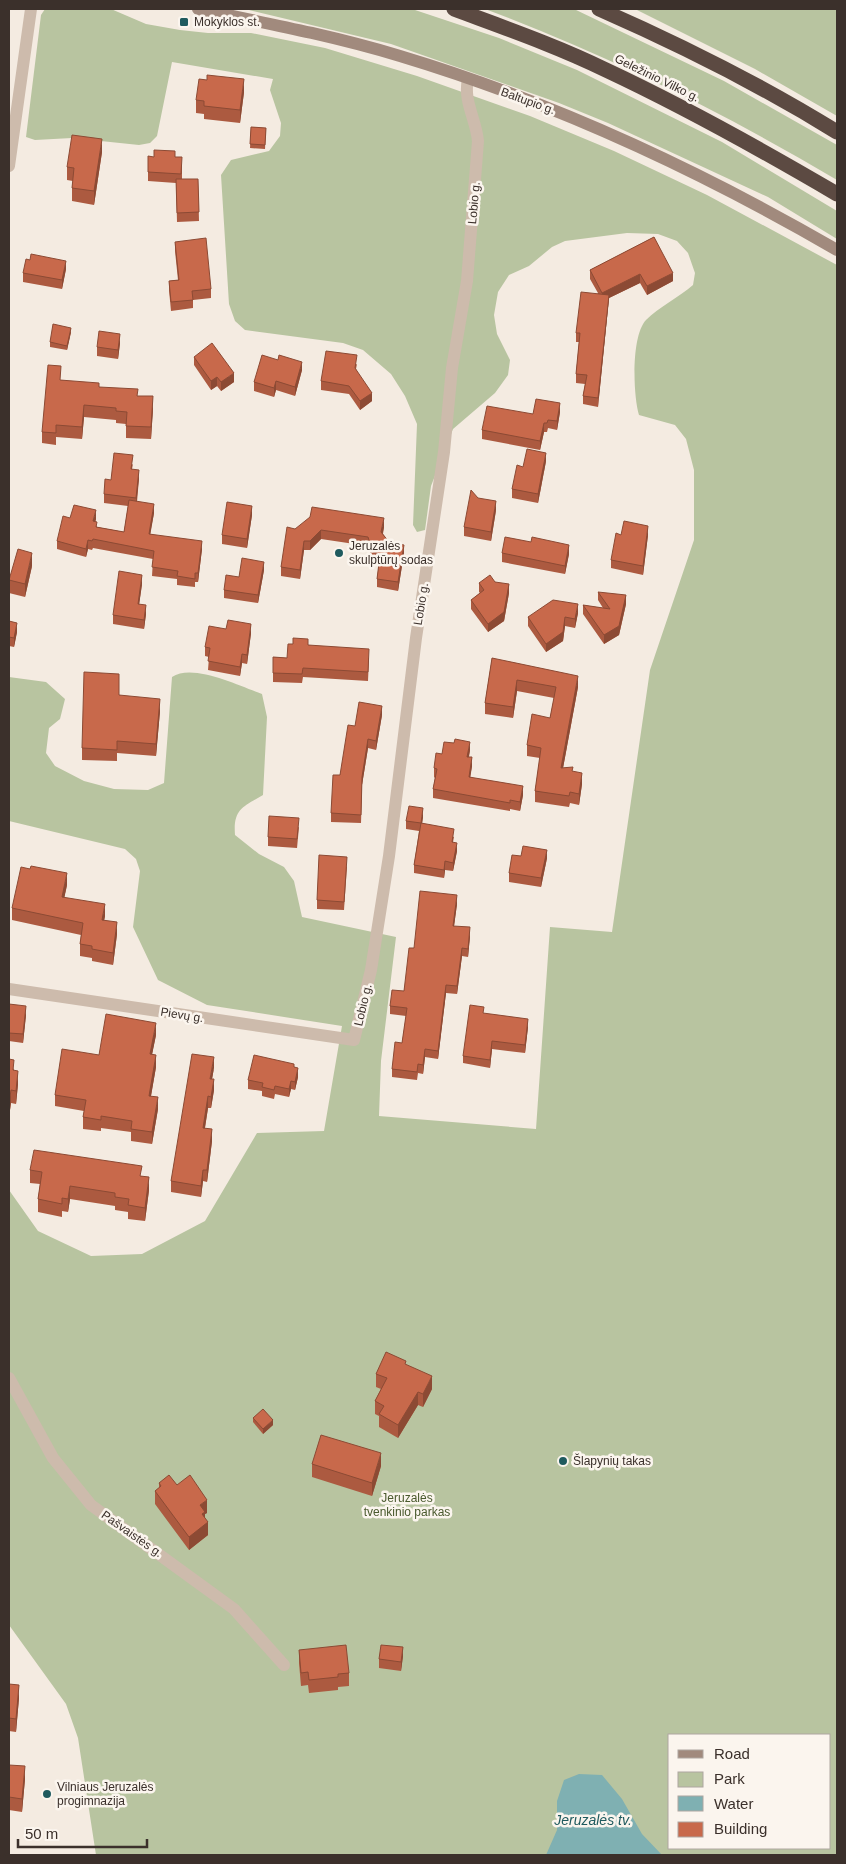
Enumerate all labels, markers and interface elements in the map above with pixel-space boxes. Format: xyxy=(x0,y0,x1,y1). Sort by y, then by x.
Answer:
place label: Mokyklos st. xyxy=(194,15,260,29)
marker: Mokyklos st. xyxy=(178,16,190,28)
street label: Geležinio Vilko g. xyxy=(612,51,702,105)
street label: Baltupio g. xyxy=(499,85,557,117)
street label: Lobio g. xyxy=(465,181,483,225)
place label: Jeruzalės skulptūrų sodas xyxy=(349,539,433,567)
marker: Jeruzalės skulptūrų sodas xyxy=(333,547,345,559)
street label: Lobio g. xyxy=(411,582,431,626)
street label: Lobio g. xyxy=(351,983,375,1027)
street label: Pievų g. xyxy=(159,1005,205,1025)
place label: Šlapynių takas xyxy=(573,1453,651,1468)
marker: Šlapynių takas xyxy=(557,1455,569,1467)
park label: Jeruzalės tvenkinio parkas xyxy=(364,1491,450,1519)
street label: Pašvaistės g. xyxy=(99,1508,165,1560)
legend xyxy=(668,1734,831,1849)
text: Road xyxy=(714,1745,750,1762)
text: Park xyxy=(714,1770,745,1787)
place label: Vilniaus Jeruzalės progimnazija xyxy=(57,1780,154,1808)
marker: Vilniaus Jeruzalės progimnazija xyxy=(41,1788,53,1800)
text: Water xyxy=(714,1795,753,1812)
water label: Jeruzalės tv. xyxy=(553,1812,632,1828)
scale bar xyxy=(18,1816,146,1848)
text: Building xyxy=(714,1820,767,1837)
text: 50 m xyxy=(25,1825,58,1842)

